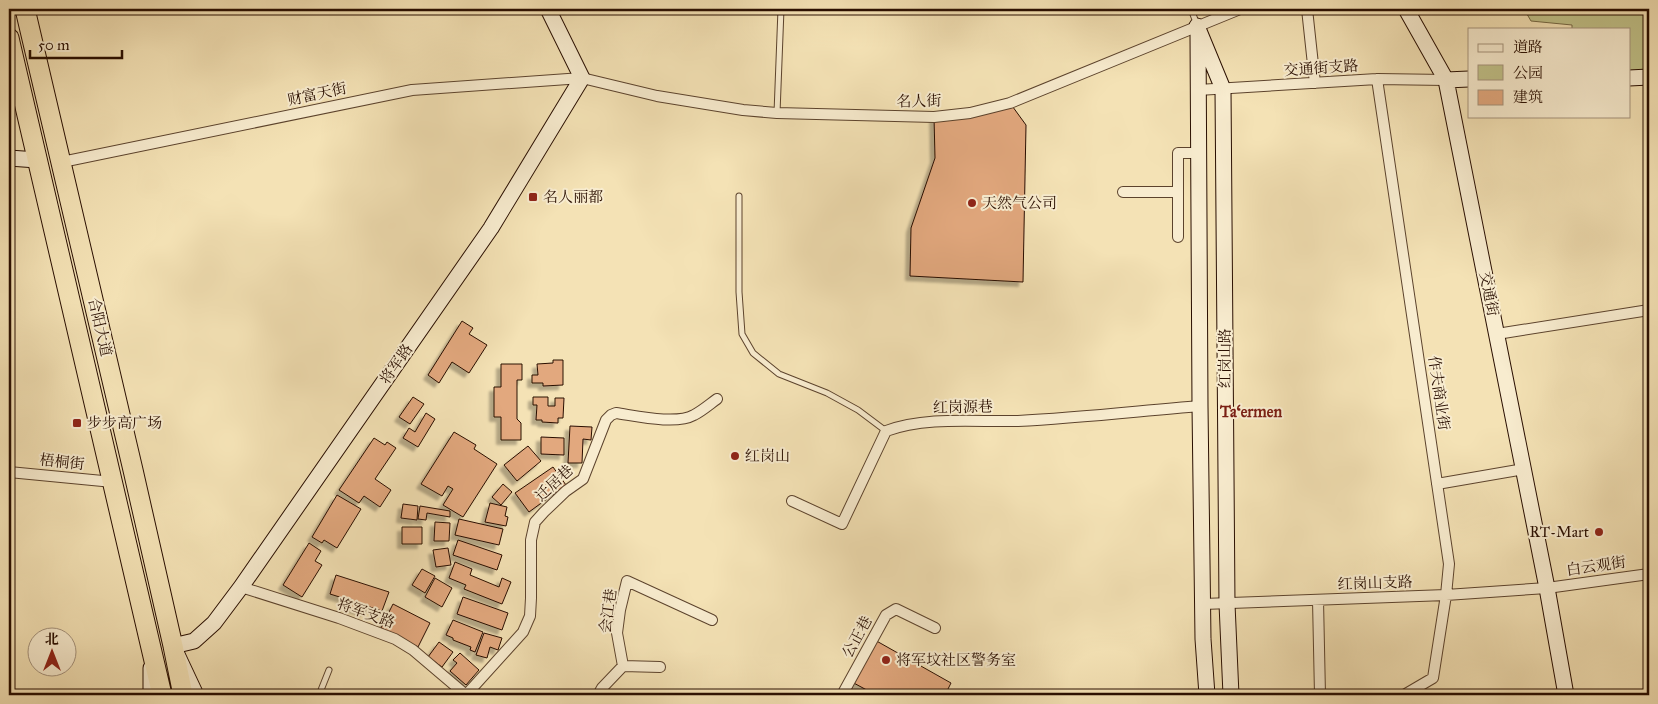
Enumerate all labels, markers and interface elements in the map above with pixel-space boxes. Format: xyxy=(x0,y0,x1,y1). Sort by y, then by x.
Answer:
scale bar xyxy=(30,28,122,60)
legend xyxy=(1468,28,1630,118)
text: 50 m xyxy=(38,36,70,54)
text: 道路 xyxy=(1513,38,1543,56)
street label: 交通街支路 xyxy=(1283,56,1359,80)
text: 公园 xyxy=(1513,64,1543,82)
street label: 财富天街 xyxy=(286,79,348,109)
text: 建筑 xyxy=(1513,88,1543,106)
street label: 名人街 xyxy=(896,92,942,110)
place label: 名人丽都 xyxy=(543,188,603,206)
marker: 名人丽都 xyxy=(527,191,539,203)
place label: 天然气公司 xyxy=(982,194,1057,212)
marker: 天然气公司 xyxy=(966,197,978,209)
street label: 交通街 xyxy=(1476,270,1502,318)
street label: 合阳大道 xyxy=(84,296,116,358)
street label: 红岗山路 xyxy=(1216,328,1234,388)
street label: 将军路 xyxy=(376,340,416,388)
street label: 作夫商业街 xyxy=(1425,355,1453,431)
street label: 红岗源巷 xyxy=(933,397,993,417)
district label: Ta‘ermen xyxy=(1219,402,1282,421)
place label: 步步高广场 xyxy=(87,414,162,432)
marker: 步步高广场 xyxy=(71,417,83,429)
place label: 红岗山 xyxy=(745,447,790,465)
marker: 红岗山 xyxy=(729,450,741,462)
street label: 梧桐街 xyxy=(39,451,85,473)
street label: 迁居巷 xyxy=(531,461,577,505)
place label: RT-Mart xyxy=(1530,523,1590,541)
marker: RT-Mart xyxy=(1593,526,1605,538)
street label: 白云观街 xyxy=(1565,553,1627,579)
street label: 红岗山支路 xyxy=(1337,573,1413,593)
street label: 会江巷 xyxy=(596,587,620,635)
street label: 将军支路 xyxy=(335,594,397,632)
street label: 公正巷 xyxy=(838,613,876,661)
north arrow xyxy=(28,626,78,676)
text: 北 xyxy=(45,631,59,648)
place label: 将军坟社区警务室 xyxy=(896,651,1016,669)
marker: 将军坟社区警务室 xyxy=(880,654,892,666)

